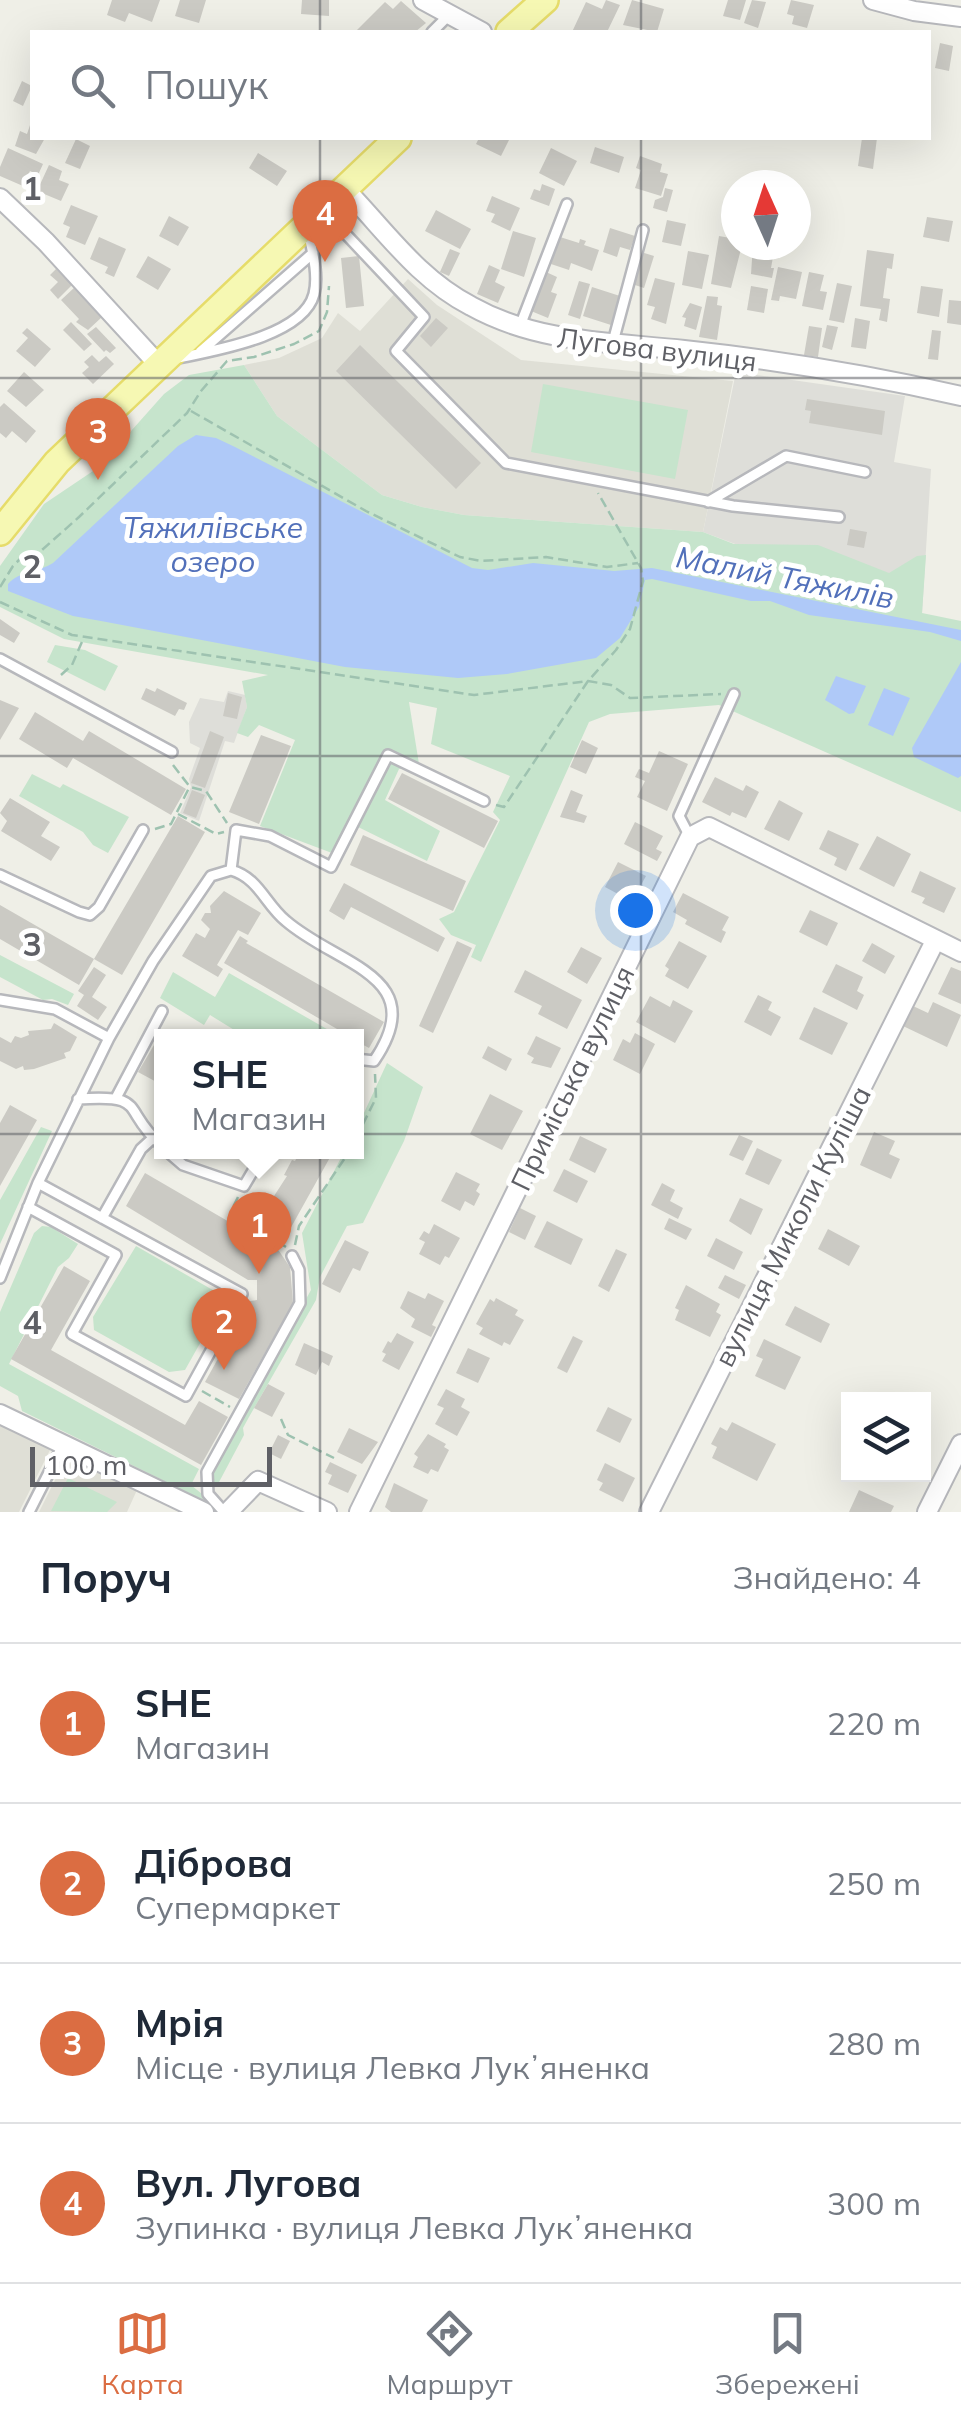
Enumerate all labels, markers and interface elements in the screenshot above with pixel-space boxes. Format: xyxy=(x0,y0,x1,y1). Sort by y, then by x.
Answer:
search box xyxy=(30,30,931,140)
icon: search xyxy=(65,58,120,113)
text: Пошук xyxy=(145,61,268,109)
text: 1 xyxy=(22,168,42,208)
north arrow xyxy=(721,170,811,260)
pin: 4 xyxy=(292,180,358,262)
street label: Лугова вулиця xyxy=(555,319,759,379)
pin: 3 xyxy=(66,398,130,480)
water label: Тяжилівське озеро xyxy=(123,508,303,580)
water label: Малий Тяжилів xyxy=(673,537,897,617)
text: 2 xyxy=(22,546,42,586)
your location xyxy=(610,885,661,936)
text: 3 xyxy=(22,924,42,964)
street label: Приміська вулиця xyxy=(502,960,642,1196)
popup xyxy=(154,1029,364,1159)
text: SHE xyxy=(191,1050,268,1098)
street label: вулиця Миколи Куліша xyxy=(706,1080,878,1372)
text: Магазин xyxy=(191,1098,327,1138)
pin: 1 xyxy=(226,1192,292,1274)
pin: 2 xyxy=(192,1288,256,1370)
text: 4 xyxy=(22,1302,42,1342)
map controls xyxy=(841,1392,931,1482)
button: layers xyxy=(841,1392,931,1482)
scale bar xyxy=(30,1442,272,1486)
text: 100 m xyxy=(45,1447,127,1482)
text: Поруч xyxy=(40,1551,172,1604)
text: Знайдено: 4 xyxy=(733,1557,921,1597)
text: SHE xyxy=(135,1679,212,1727)
text: 1 xyxy=(63,1703,82,1743)
text: 220 m xyxy=(827,1703,921,1743)
text: Магазин xyxy=(135,1727,270,1767)
text: Діброва xyxy=(135,1839,293,1887)
text: 2 xyxy=(63,1863,82,1903)
text: 250 m xyxy=(827,1863,921,1903)
text: Супермаркет xyxy=(135,1887,340,1927)
text: Мрія xyxy=(135,1999,224,2047)
text: 3 xyxy=(63,2023,82,2063)
text: 280 m xyxy=(827,2023,921,2063)
text: Місце · вулиця Левка Лукʼяненка xyxy=(135,2047,650,2087)
text: Вул. Лугова xyxy=(135,2159,362,2207)
text: 4 xyxy=(63,2183,82,2223)
text: 300 m xyxy=(827,2183,921,2223)
text: Зупинка · вулиця Левка Лукʼяненка xyxy=(135,2207,693,2247)
tab: Карта xyxy=(101,2306,184,2401)
tab: Маршрут xyxy=(386,2306,512,2401)
tab: Збережені xyxy=(715,2306,860,2401)

